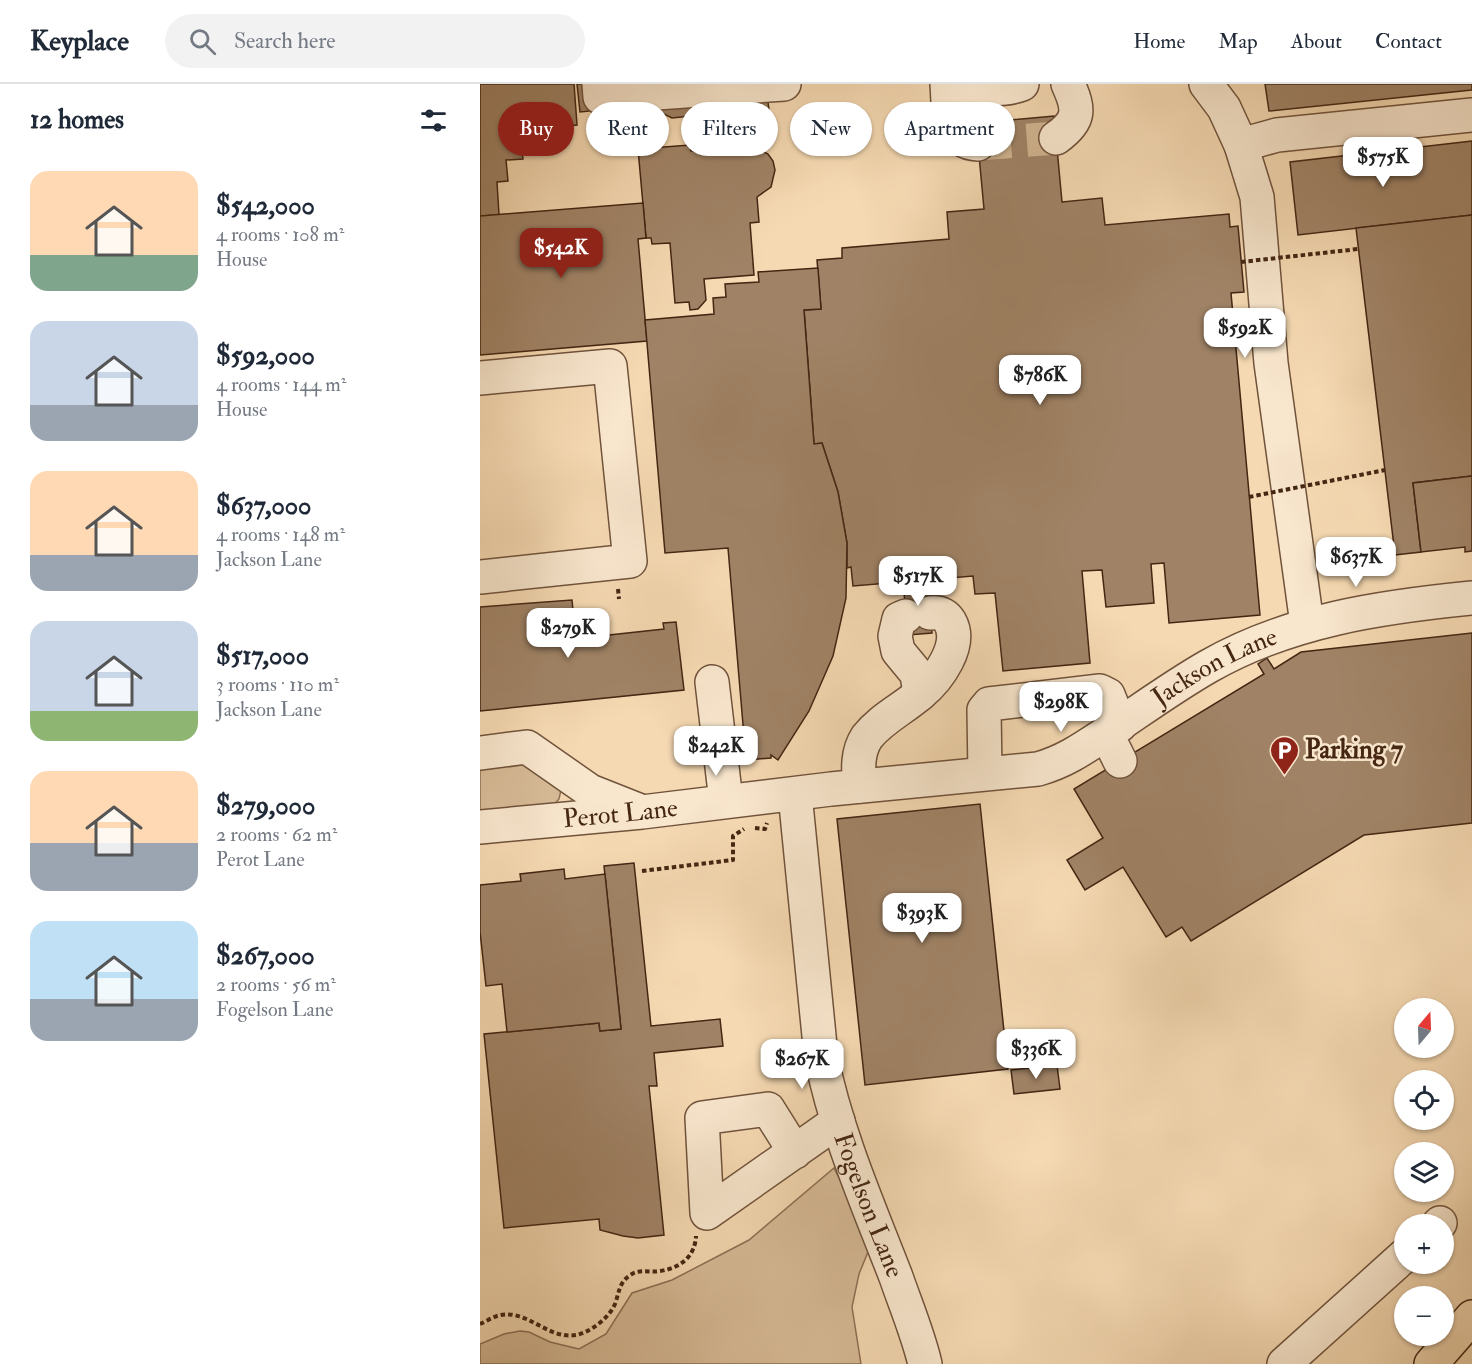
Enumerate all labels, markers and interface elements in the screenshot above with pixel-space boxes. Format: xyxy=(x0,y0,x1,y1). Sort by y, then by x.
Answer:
search box xyxy=(165,14,585,68)
text: Keyplace xyxy=(30,24,129,59)
icon: search xyxy=(186,25,219,58)
text: Search here xyxy=(234,27,336,55)
text: Home xyxy=(1133,28,1185,55)
text: Map xyxy=(1218,28,1258,55)
text: About xyxy=(1291,28,1342,55)
text: Contact xyxy=(1375,28,1442,55)
chip: Buy xyxy=(498,102,574,156)
chip: Rent xyxy=(586,102,669,156)
chip: Filters xyxy=(681,102,778,156)
chip: New xyxy=(790,102,872,156)
chip: Apartment xyxy=(884,102,1015,156)
text: 12 homes xyxy=(30,104,124,136)
icon: filters xyxy=(417,104,450,137)
pin: $575K xyxy=(1341,137,1425,188)
text: $575K xyxy=(1357,144,1409,169)
text: $542,000 xyxy=(216,190,315,222)
icon: home xyxy=(78,195,150,267)
text: 4 rooms · 108 m² xyxy=(216,222,344,247)
pin: $542K xyxy=(519,228,603,279)
text: $542K xyxy=(534,235,588,260)
text: House xyxy=(216,247,267,272)
pin: $592K xyxy=(1203,308,1287,359)
text: $592K xyxy=(1218,315,1272,340)
text: $592,000 xyxy=(216,340,315,372)
icon: home xyxy=(78,345,150,417)
pin: $786K xyxy=(998,355,1082,406)
text: $786K xyxy=(1013,362,1067,387)
text: 4 rooms · 144 m² xyxy=(216,372,346,397)
text: House xyxy=(216,397,267,422)
text: $637,000 xyxy=(216,490,311,522)
icon: home xyxy=(78,495,150,567)
text: 4 rooms · 148 m² xyxy=(216,522,345,547)
pin: $637K xyxy=(1314,537,1398,588)
text: $637K xyxy=(1330,544,1382,569)
text: Jackson Lane xyxy=(216,547,322,572)
pin: $517K xyxy=(876,556,960,607)
text: $517K xyxy=(893,563,943,588)
pin: $279K xyxy=(526,608,610,659)
text: $279K xyxy=(541,615,595,640)
street label: Jackson Lane xyxy=(1145,621,1282,714)
text: $517,000 xyxy=(216,640,309,672)
icon: home xyxy=(78,645,150,717)
text: 3 rooms · 110 m² xyxy=(216,672,339,697)
pin: $298K xyxy=(1019,682,1103,733)
text: $298K xyxy=(1033,689,1089,714)
text: Jackson Lane xyxy=(216,697,322,722)
pin: $242K xyxy=(674,726,758,777)
text: $242K xyxy=(688,733,744,758)
parking icon: Parking 7 xyxy=(1268,734,1300,776)
place label: Parking 7 xyxy=(1305,734,1403,767)
text: $279,000 xyxy=(216,790,315,822)
street label: Perot Lane xyxy=(562,792,680,835)
icon: home xyxy=(78,795,150,867)
text: 2 rooms · 62 m² xyxy=(216,822,337,847)
text: Perot Lane xyxy=(216,847,305,872)
pin: $393K xyxy=(880,893,964,944)
text: $393K xyxy=(897,900,947,925)
text: $267,000 xyxy=(216,940,315,972)
icon: home xyxy=(78,945,150,1017)
text: 2 rooms · 56 m² xyxy=(216,972,336,997)
text: Fogelson Lane xyxy=(216,997,333,1022)
north arrow xyxy=(1394,998,1454,1058)
map controls xyxy=(1394,998,1454,1346)
pin: $336K xyxy=(994,1029,1078,1080)
text: $336K xyxy=(1011,1036,1061,1061)
pin: $267K xyxy=(760,1039,844,1090)
text: $267K xyxy=(775,1046,829,1071)
button: locate xyxy=(1394,1070,1454,1130)
street label: Fogelson Lane xyxy=(827,1129,911,1282)
button: layers xyxy=(1394,1142,1454,1202)
button: + xyxy=(1394,1214,1454,1274)
button: − xyxy=(1394,1286,1454,1346)

